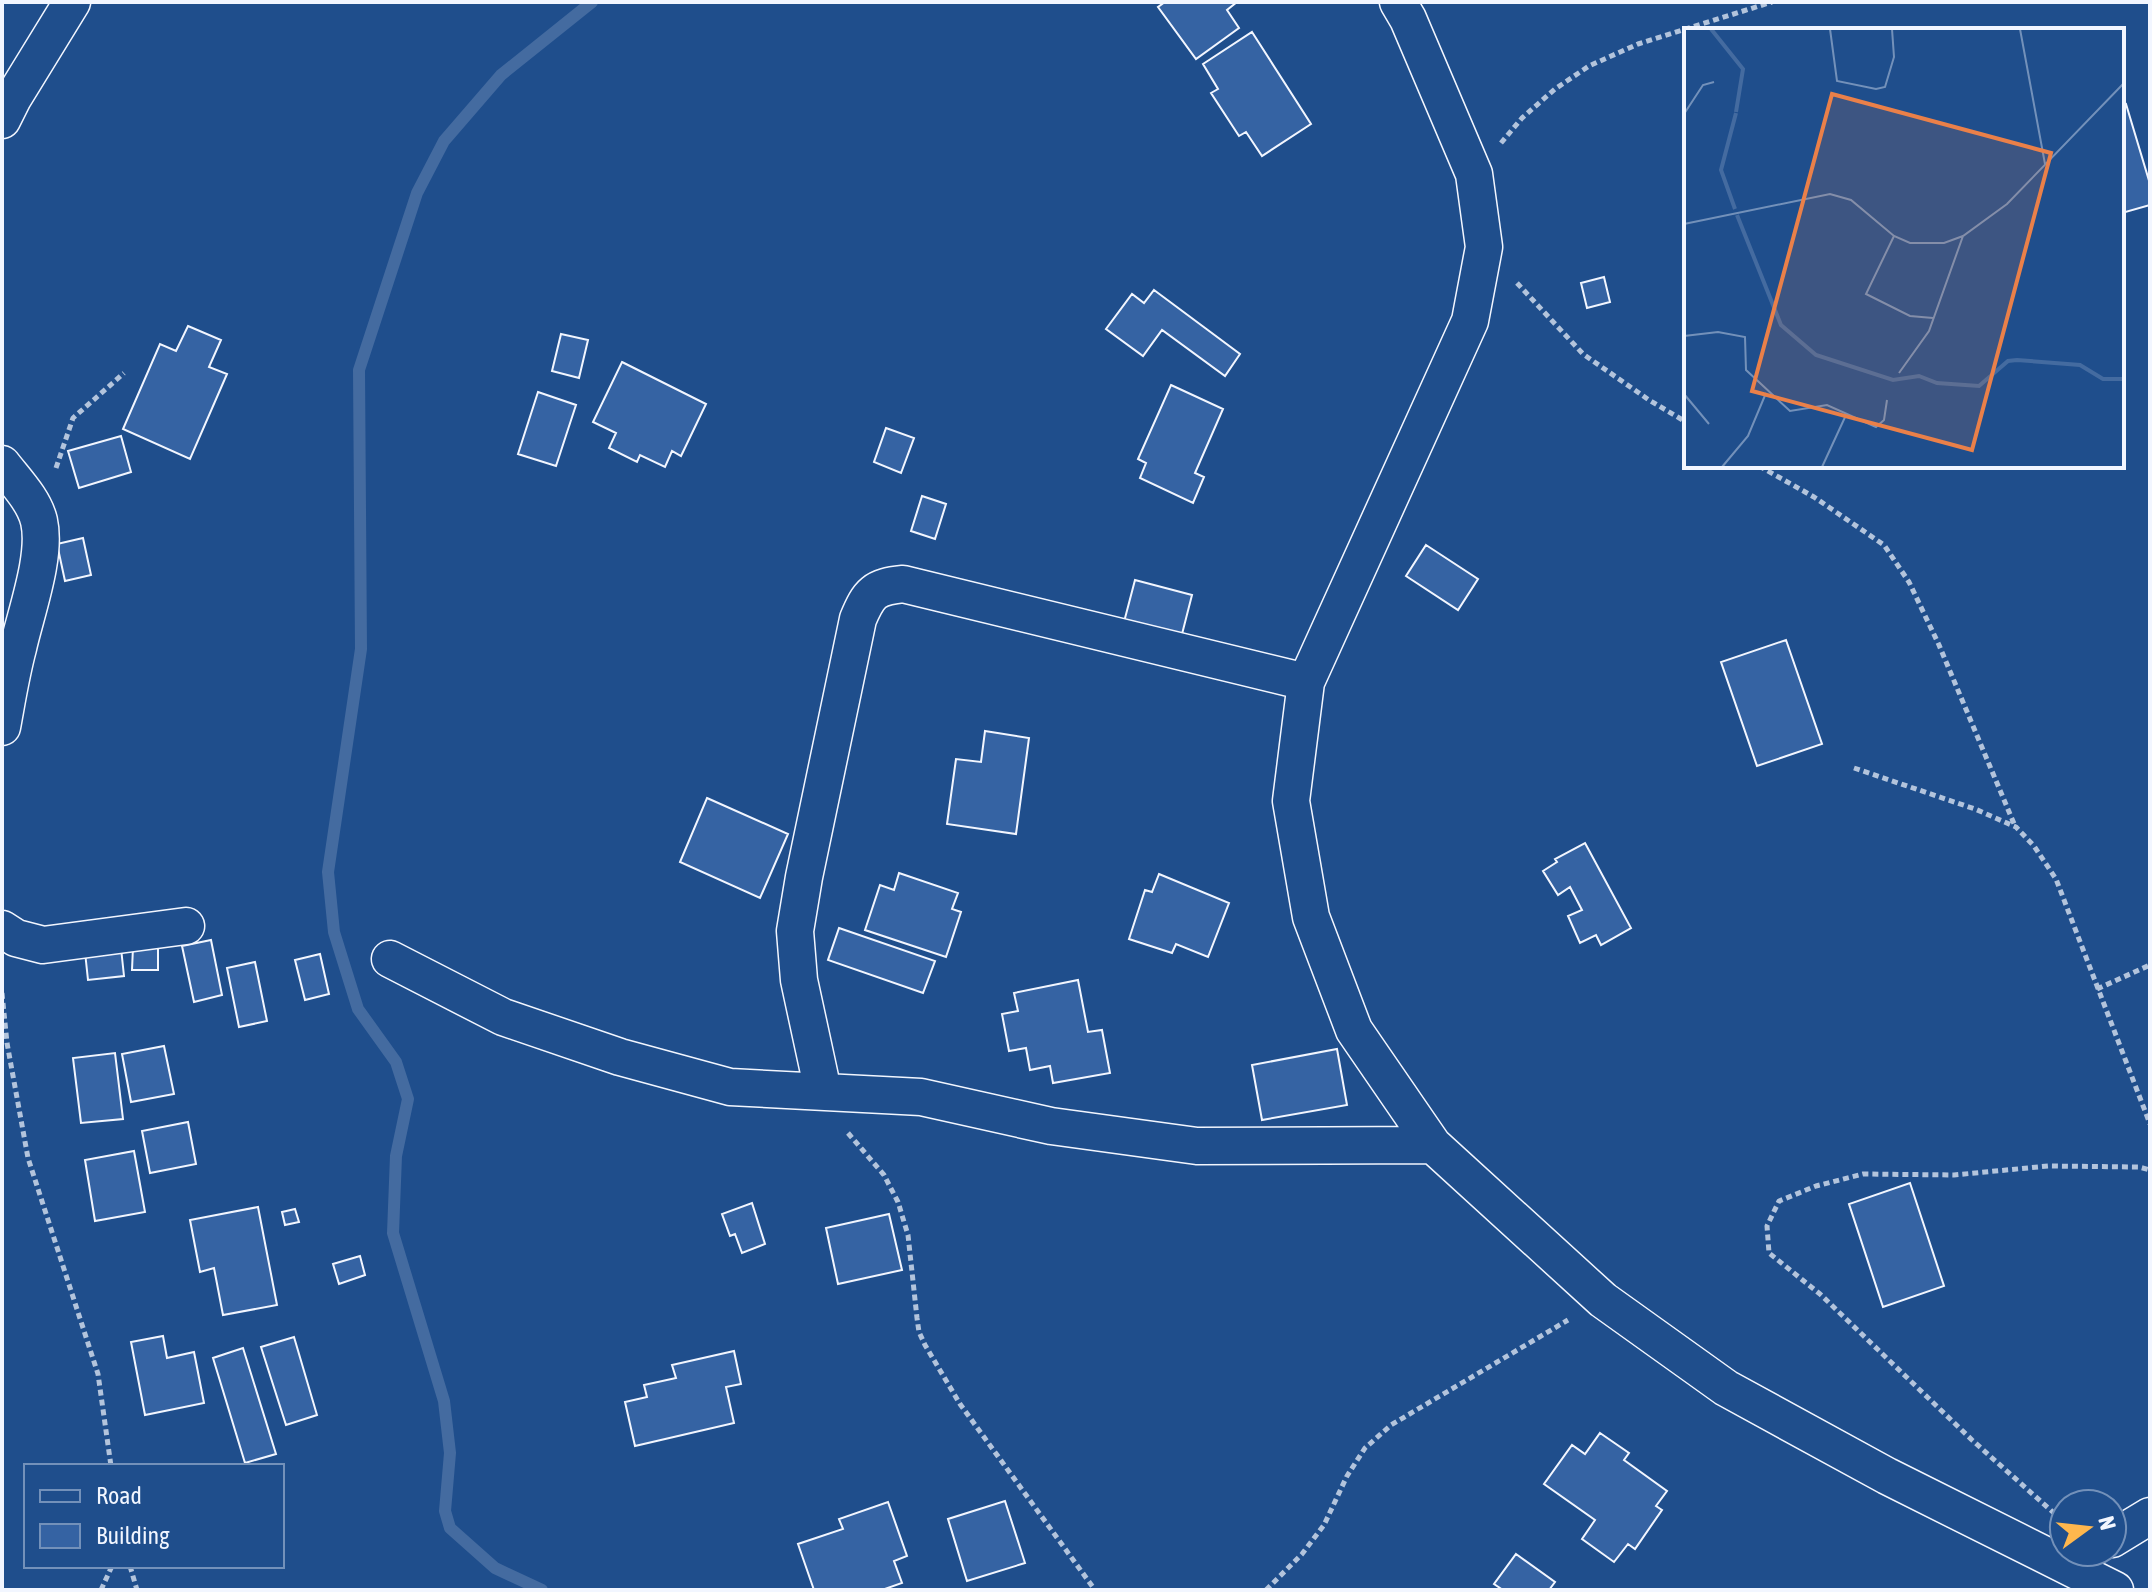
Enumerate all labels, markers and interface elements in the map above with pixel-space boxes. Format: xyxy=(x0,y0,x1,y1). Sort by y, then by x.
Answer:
inset map xyxy=(1684,28,2124,468)
legend xyxy=(24,1464,284,1568)
text: Road xyxy=(96,1482,142,1509)
north arrow xyxy=(2048,1488,2128,1568)
text: N xyxy=(2093,1513,2122,1532)
text: Building xyxy=(96,1522,170,1549)

